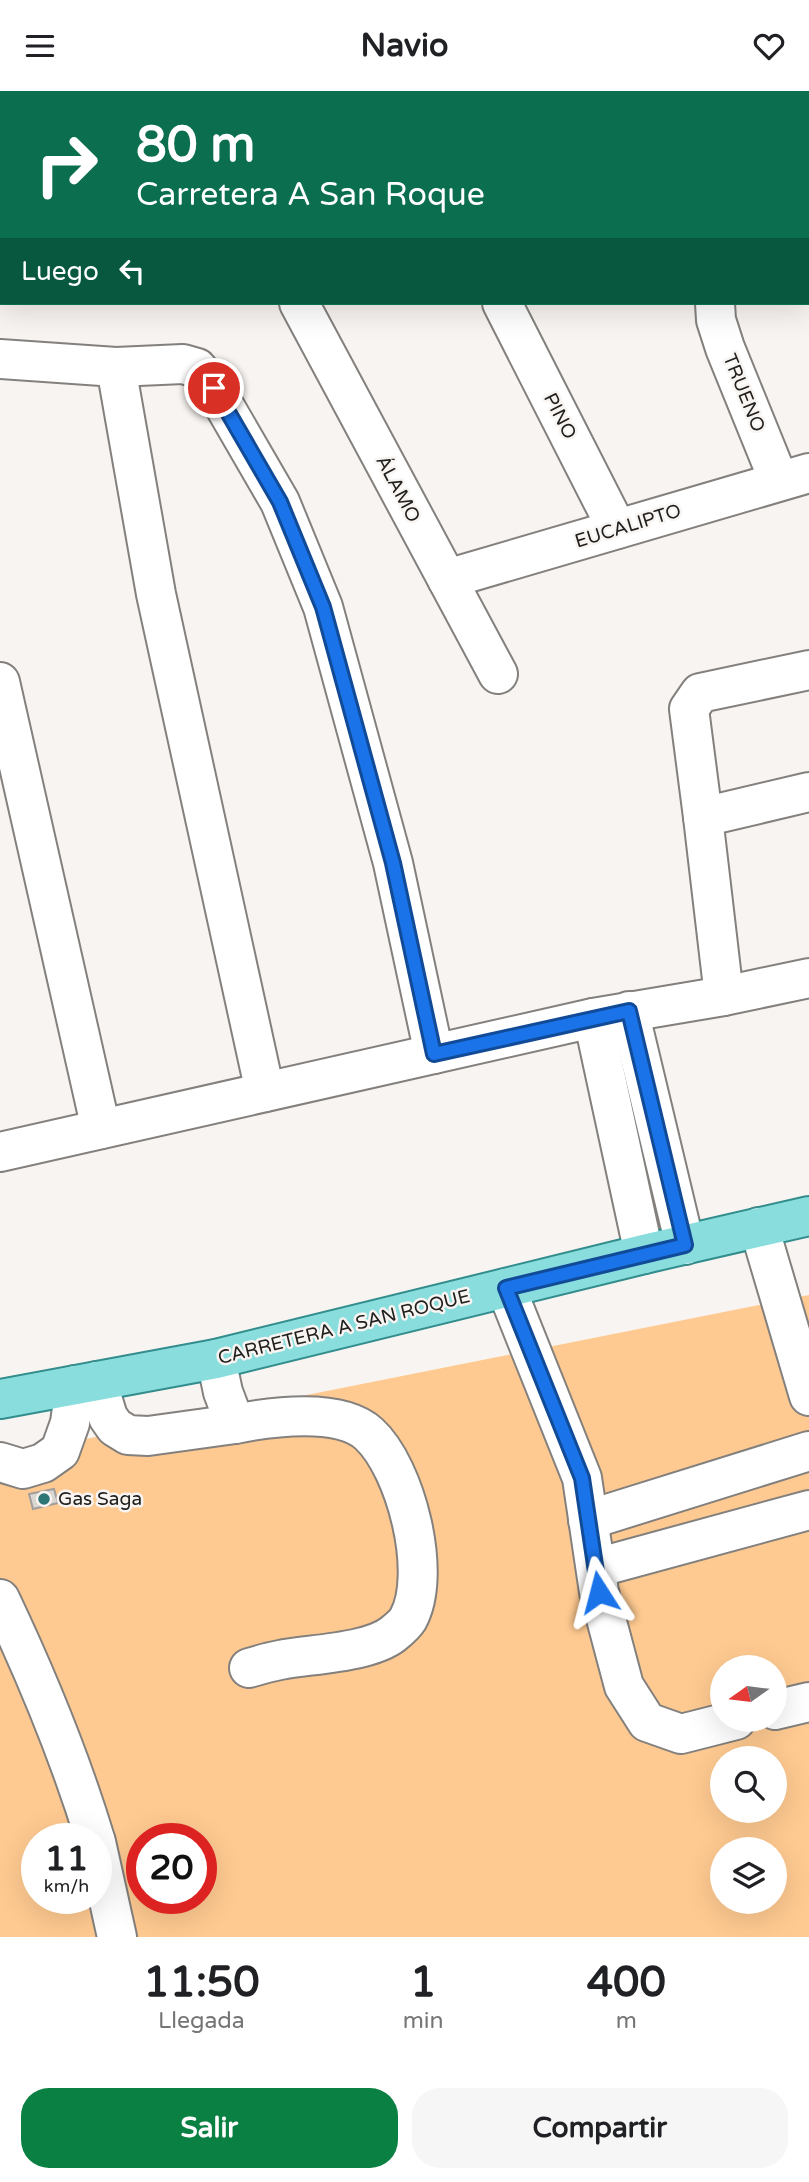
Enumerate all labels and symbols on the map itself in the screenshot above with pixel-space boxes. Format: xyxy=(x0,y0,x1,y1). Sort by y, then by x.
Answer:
street label: TRUENO xyxy=(718,351,770,435)
pin xyxy=(184,358,244,418)
street label: PINO xyxy=(539,389,581,443)
street label: ÁLAMO xyxy=(371,451,426,526)
street label: EUCALIPTO xyxy=(572,499,684,553)
street label: CARRETERA A SAN ROQUE xyxy=(216,1285,472,1369)
place label: Gas Saga xyxy=(58,1488,142,1510)
marker: Gas Saga xyxy=(36,1491,52,1507)
position arrow xyxy=(562,1555,636,1629)
north arrow xyxy=(710,1655,788,1733)
speed limit sign: 20 xyxy=(126,1823,217,1914)

